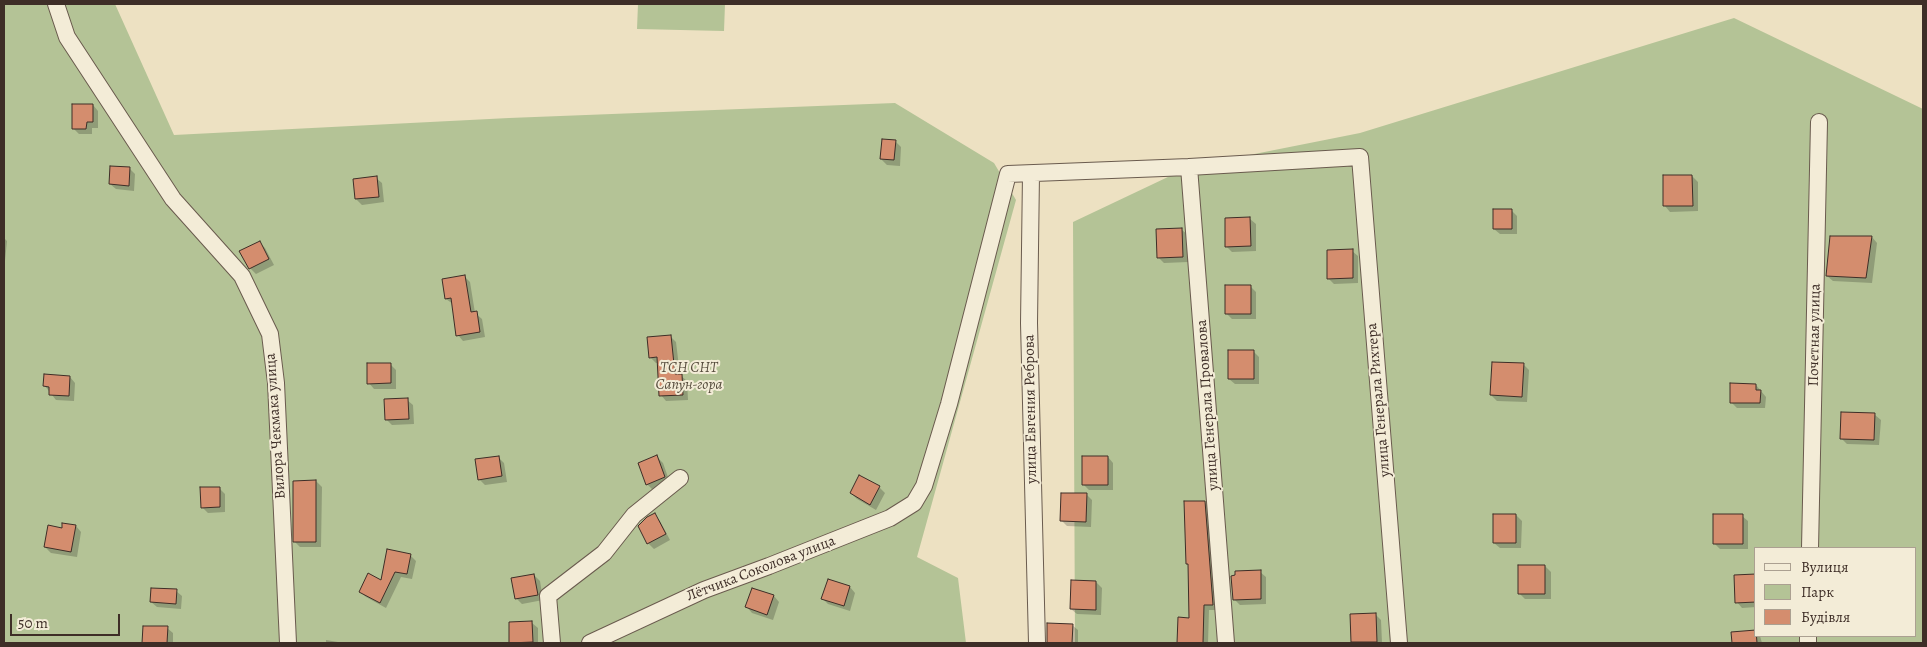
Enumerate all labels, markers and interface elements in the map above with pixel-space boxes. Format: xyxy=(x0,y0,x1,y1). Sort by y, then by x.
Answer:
street label: Почетная улица xyxy=(1805,283,1825,387)
street label: улица Генерала Провалова xyxy=(1193,319,1223,491)
street label: улица Генерала Рихтера xyxy=(1363,322,1395,478)
street label: улица Евгения Реброва xyxy=(1021,334,1041,484)
street label: Вилора Чекмака улица xyxy=(262,352,290,500)
park label: ТСН СНТ Сапун-гора xyxy=(656,359,722,394)
street label: Лётчика Соколова улица xyxy=(684,532,838,606)
legend xyxy=(1754,547,1917,637)
text: Вулиця xyxy=(1801,557,1848,577)
text: Парк xyxy=(1801,582,1834,602)
scale bar xyxy=(12,604,122,636)
text: Будівля xyxy=(1801,607,1850,627)
text: 50 m xyxy=(18,613,48,633)

